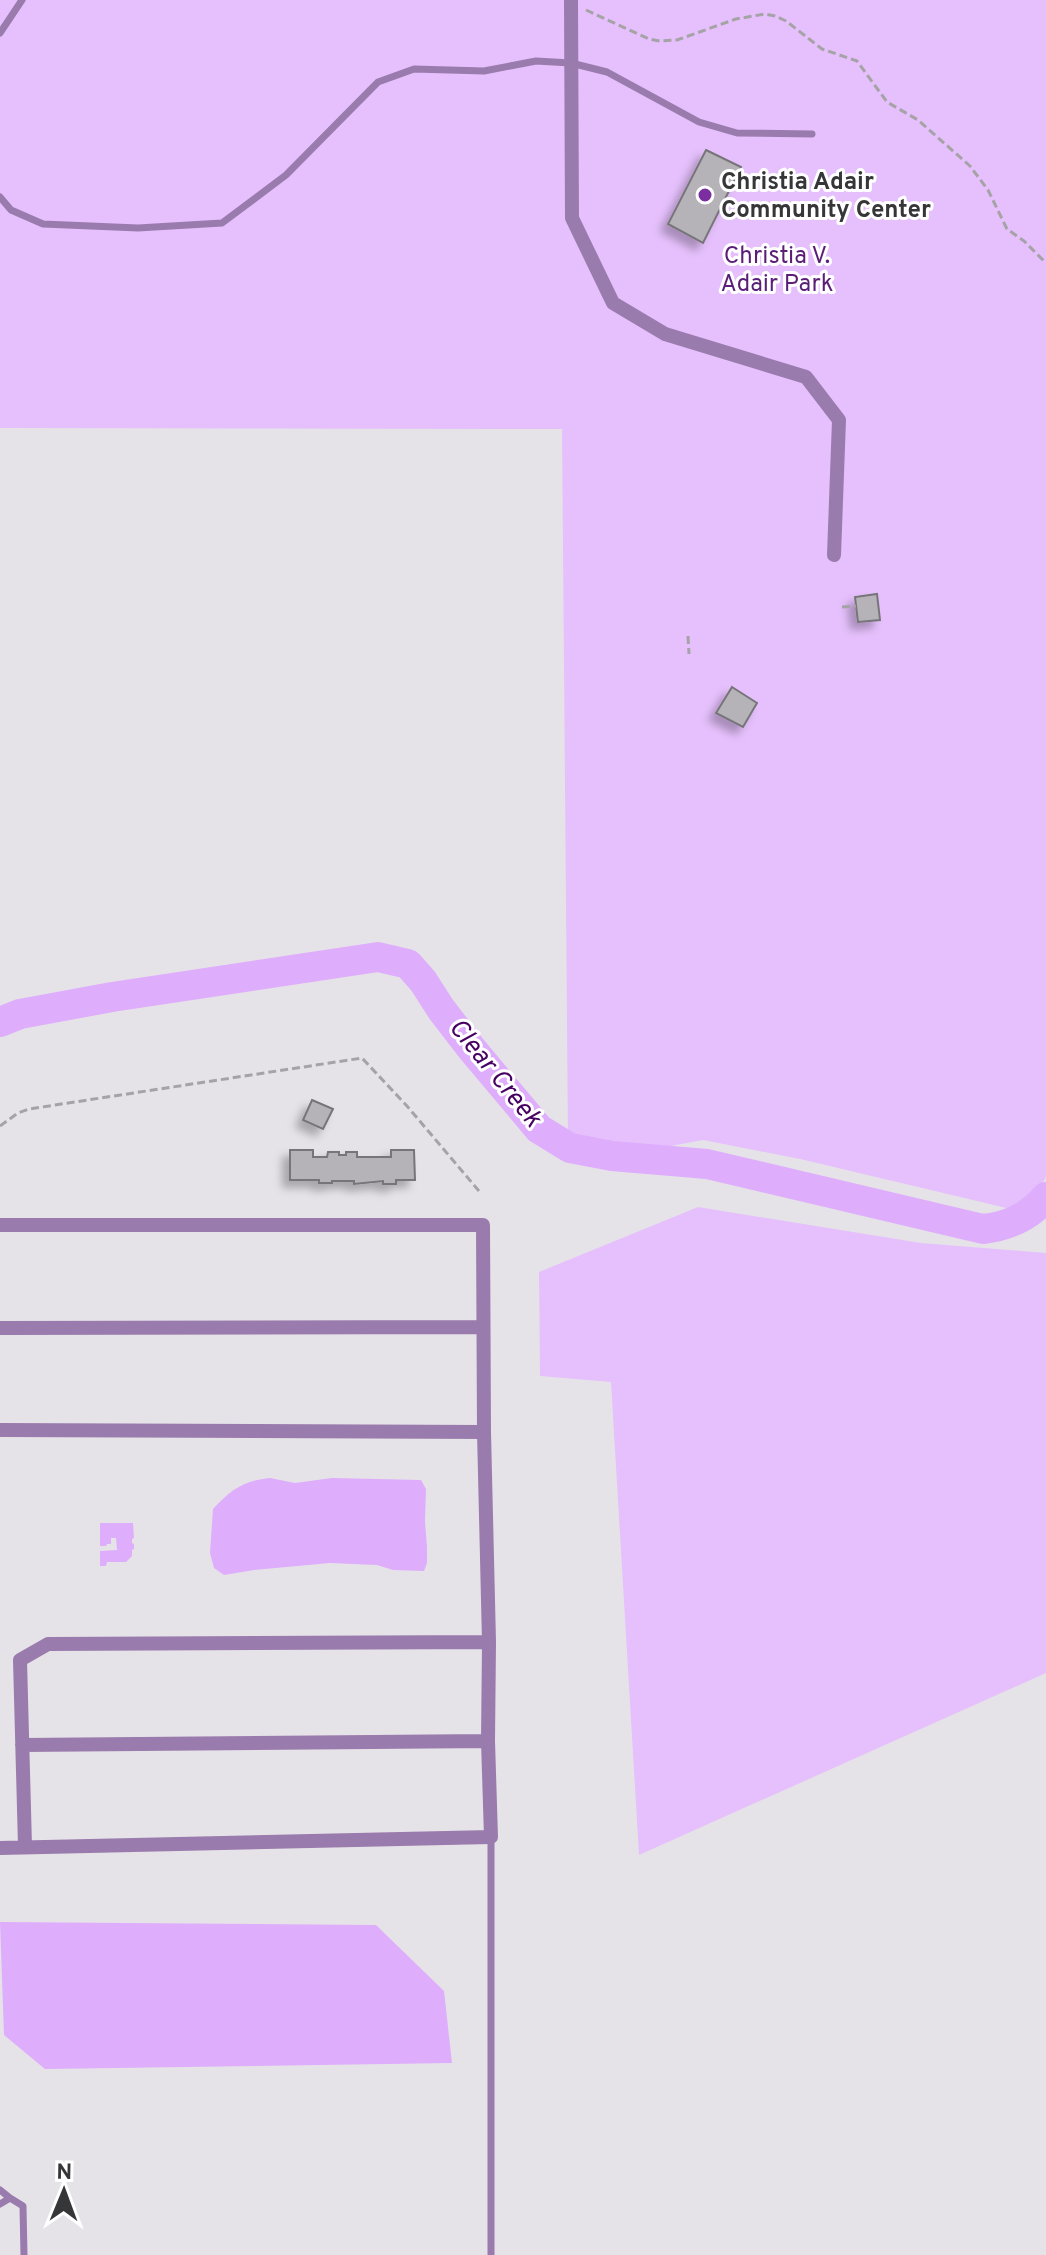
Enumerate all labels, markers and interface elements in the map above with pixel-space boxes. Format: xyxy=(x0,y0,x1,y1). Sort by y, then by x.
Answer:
place label: Christia Adair Community Center xyxy=(721,168,931,226)
marker: Christia Adair Community Center xyxy=(696,186,714,204)
park label: Christia V. Adair Park xyxy=(721,242,833,300)
water label: Clear Creek xyxy=(440,1012,549,1135)
north arrow xyxy=(24,2151,104,2231)
text: N xyxy=(56,2160,72,2187)

